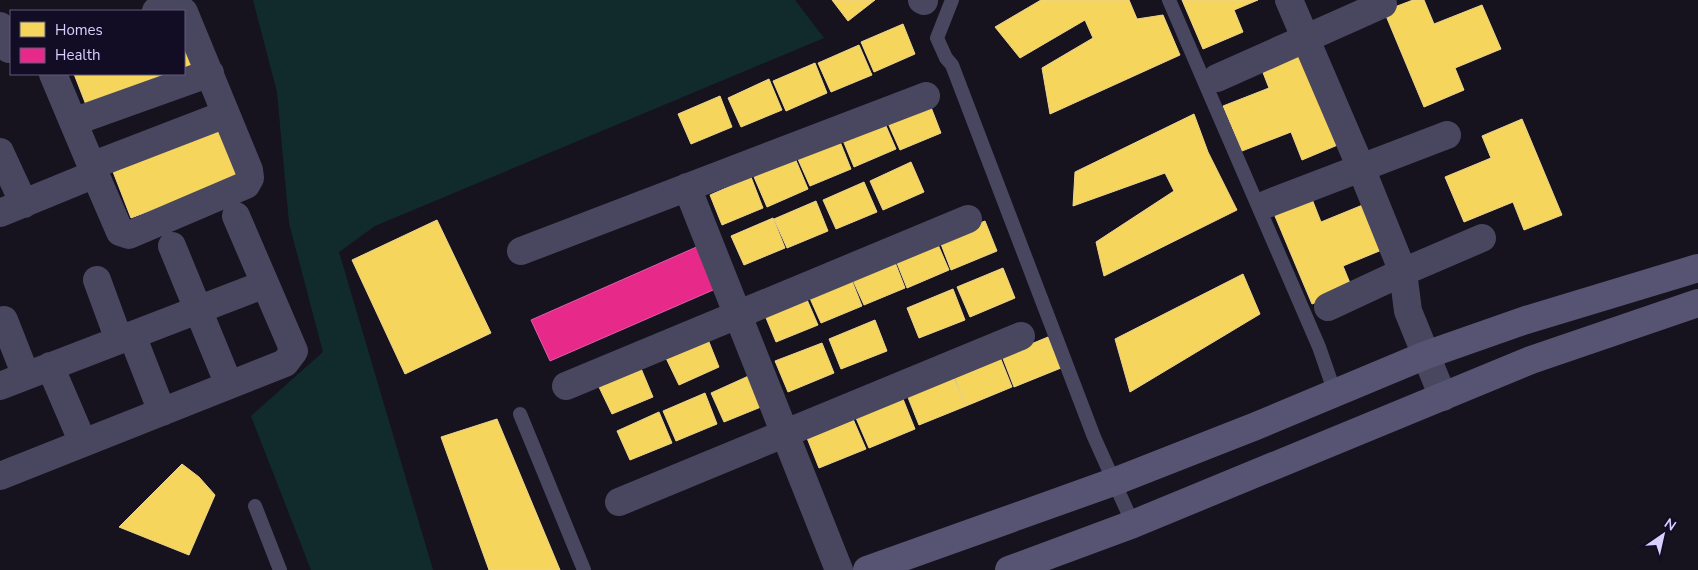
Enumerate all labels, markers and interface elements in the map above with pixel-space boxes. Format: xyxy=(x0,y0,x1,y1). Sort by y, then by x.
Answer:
legend xyxy=(10,10,185,75)
text: Homes xyxy=(55,20,103,40)
text: Health xyxy=(55,45,100,65)
north arrow xyxy=(1638,510,1688,560)
text: N xyxy=(1660,514,1680,535)

